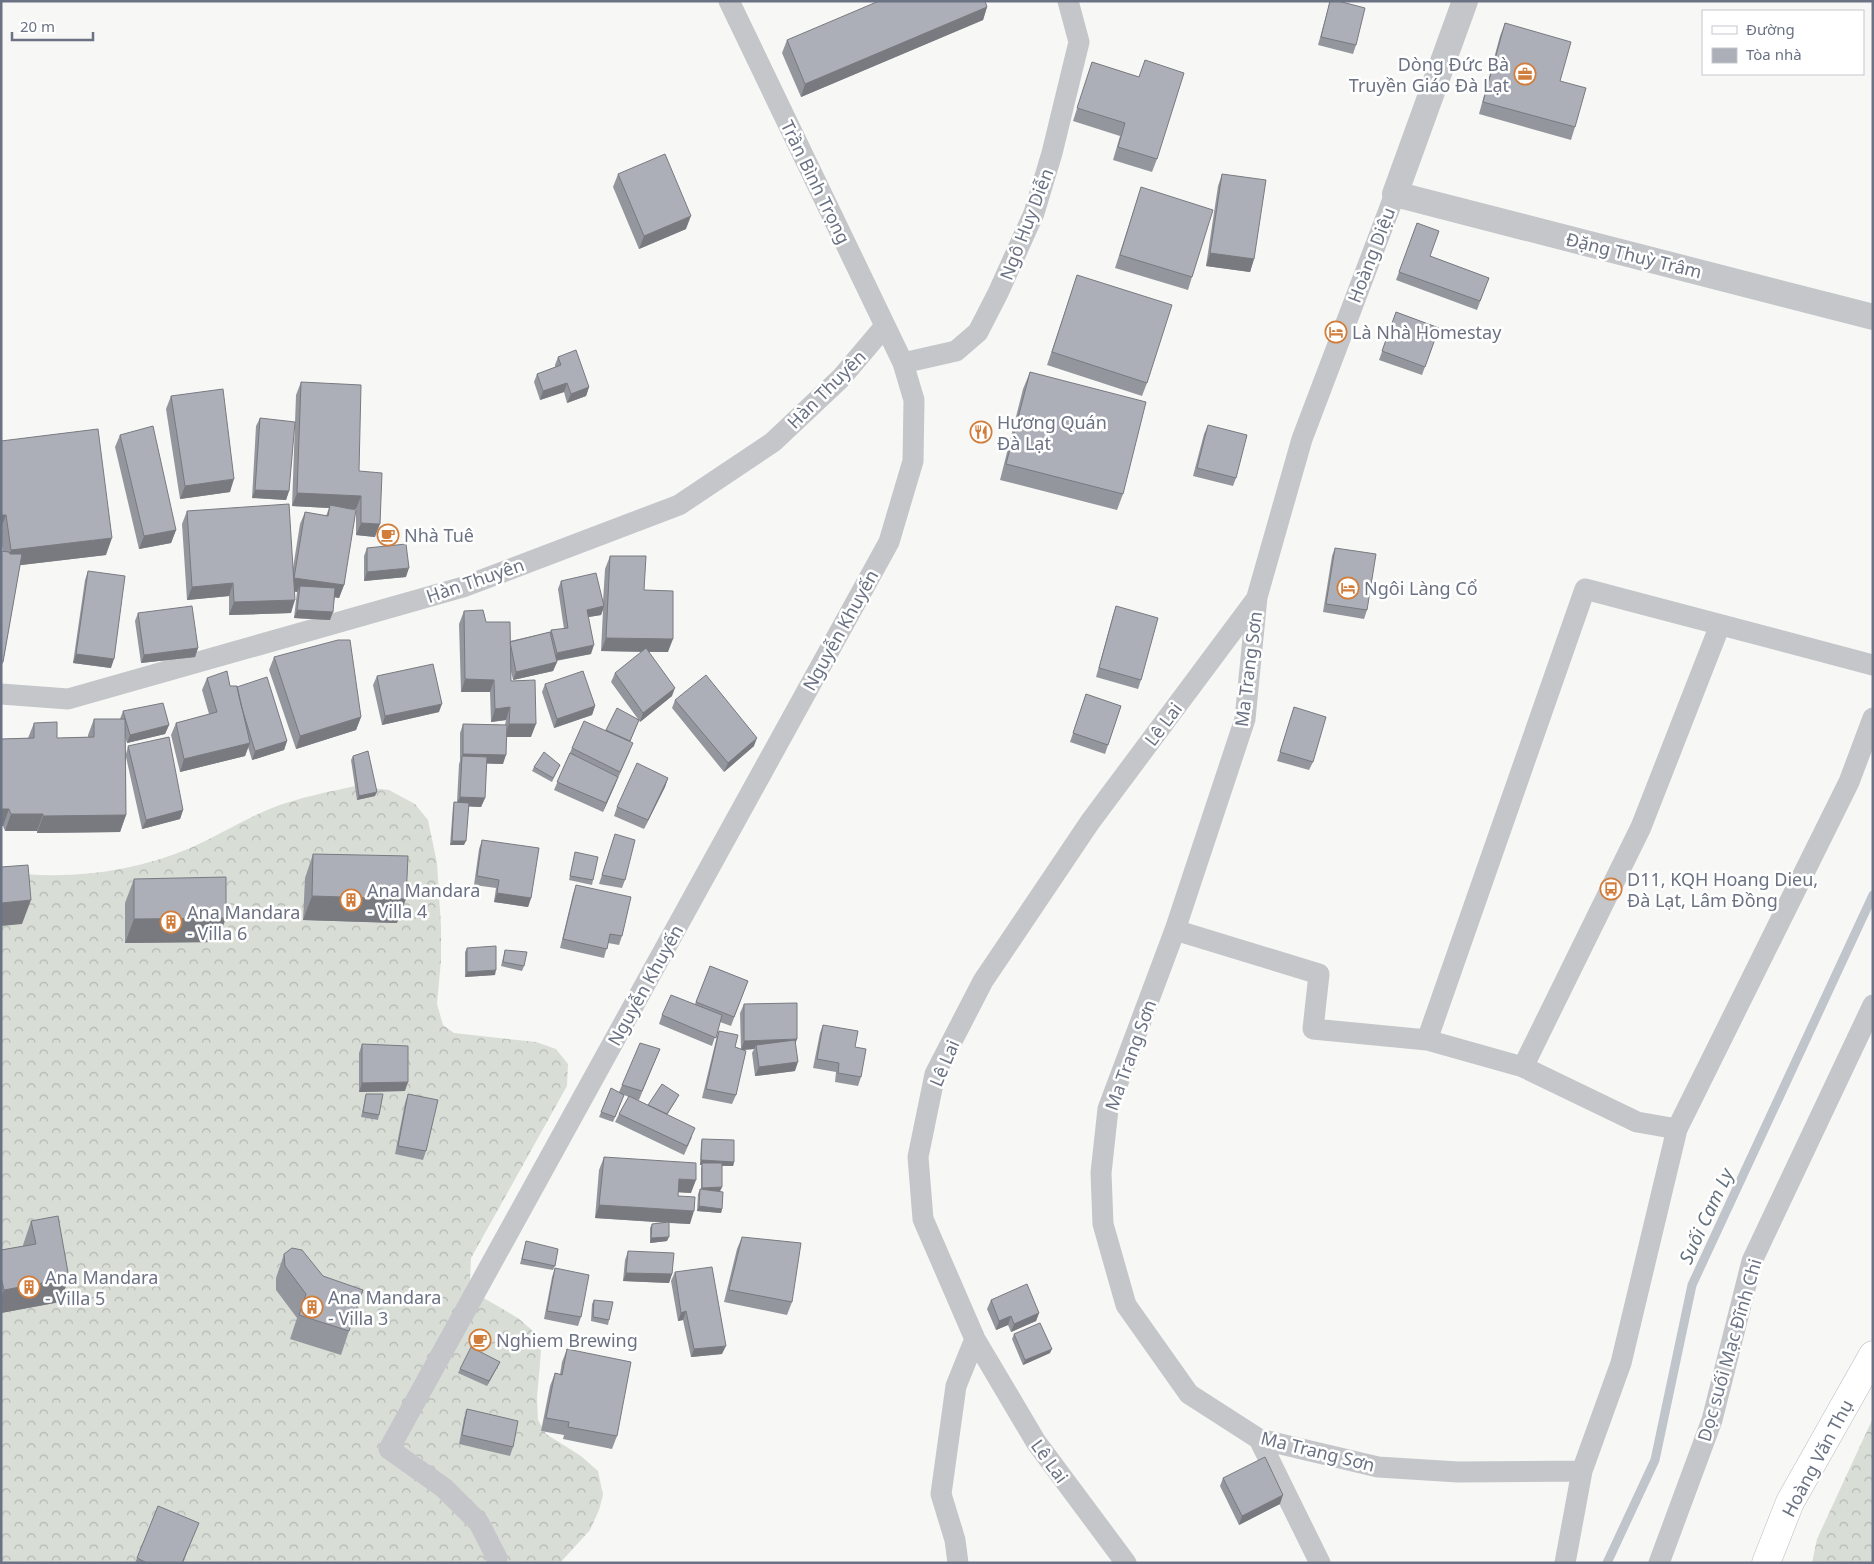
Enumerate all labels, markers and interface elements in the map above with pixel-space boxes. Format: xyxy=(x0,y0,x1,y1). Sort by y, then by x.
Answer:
scale bar xyxy=(12,10,94,42)
legend xyxy=(1702,10,1864,75)
text: 20 m xyxy=(20,16,55,36)
text: Đường xyxy=(1746,19,1795,39)
text: Tòa nhà xyxy=(1746,44,1802,64)
place label: Dòng Đức Bà Truyền Giáo Đà Lạt xyxy=(1349,52,1509,97)
office icon: Dòng Đức Bà Truyền Giáo Đà Lạt xyxy=(1513,62,1537,86)
street label: Trần Bình Trọng xyxy=(776,116,856,248)
street label: Ngô Huy Diễn xyxy=(994,165,1058,283)
street label: Hoàng Diệu xyxy=(1342,204,1400,306)
street label: Đặng Thuỳ Trâm xyxy=(1563,227,1705,283)
hotel icon: Là Nhà Homestay xyxy=(1324,320,1348,344)
place label: Là Nhà Homestay xyxy=(1352,320,1502,344)
street label: Hàn Thuyên xyxy=(781,344,871,434)
place label: Hương Quán Đà Lạt xyxy=(997,410,1107,455)
restaurant icon: Hương Quán Đà Lạt xyxy=(969,420,993,444)
cafe icon: Nhà Tuê xyxy=(376,523,400,547)
place label: Nhà Tuê xyxy=(404,523,474,547)
street label: Hàn Thuyên xyxy=(423,552,527,608)
street label: Nguyễn Khuyến xyxy=(797,565,883,695)
hotel icon: Ngôi Làng Cổ xyxy=(1336,576,1360,600)
place label: Ngôi Làng Cổ xyxy=(1364,576,1478,600)
street label: Ma Trang Sơn xyxy=(1229,610,1267,728)
street label: Lê Lai xyxy=(1139,697,1187,751)
place label: D11, KQH Hoang Dieu, Đà Lạt, Lâm Đồng xyxy=(1627,867,1818,912)
bus stop icon: D11, KQH Hoang Dieu, Đà Lạt, Lâm Đồng xyxy=(1599,877,1623,901)
place label: Ana Mandara - Villa 4 xyxy=(367,878,480,923)
building icon: Ana Mandara - Villa 4 xyxy=(339,888,363,912)
place label: Ana Mandara - Villa 6 xyxy=(187,900,300,945)
building icon: Ana Mandara - Villa 6 xyxy=(159,910,183,934)
street label: Nguyễn Khuyến xyxy=(602,920,688,1050)
street label: Ma Trang Sơn xyxy=(1099,996,1161,1114)
street label: Lê Lai xyxy=(923,1036,965,1090)
water label: Suối Cam Ly xyxy=(1673,1163,1740,1268)
street label: Dọc suối Mạc Đĩnh Chi xyxy=(1691,1256,1767,1444)
place label: Ana Mandara - Villa 5 xyxy=(45,1265,158,1310)
building icon: Ana Mandara - Villa 5 xyxy=(17,1275,41,1299)
place label: Ana Mandara - Villa 3 xyxy=(328,1285,441,1330)
building icon: Ana Mandara - Villa 3 xyxy=(300,1295,324,1319)
cafe icon: Nghiem Brewing xyxy=(468,1328,492,1352)
place label: Nghiem Brewing xyxy=(496,1328,638,1352)
street label: Hoàng Văn Thụ xyxy=(1776,1395,1858,1521)
street label: Ma Trang Sơn xyxy=(1259,1425,1377,1477)
street label: Lê Lai xyxy=(1026,1434,1074,1488)

